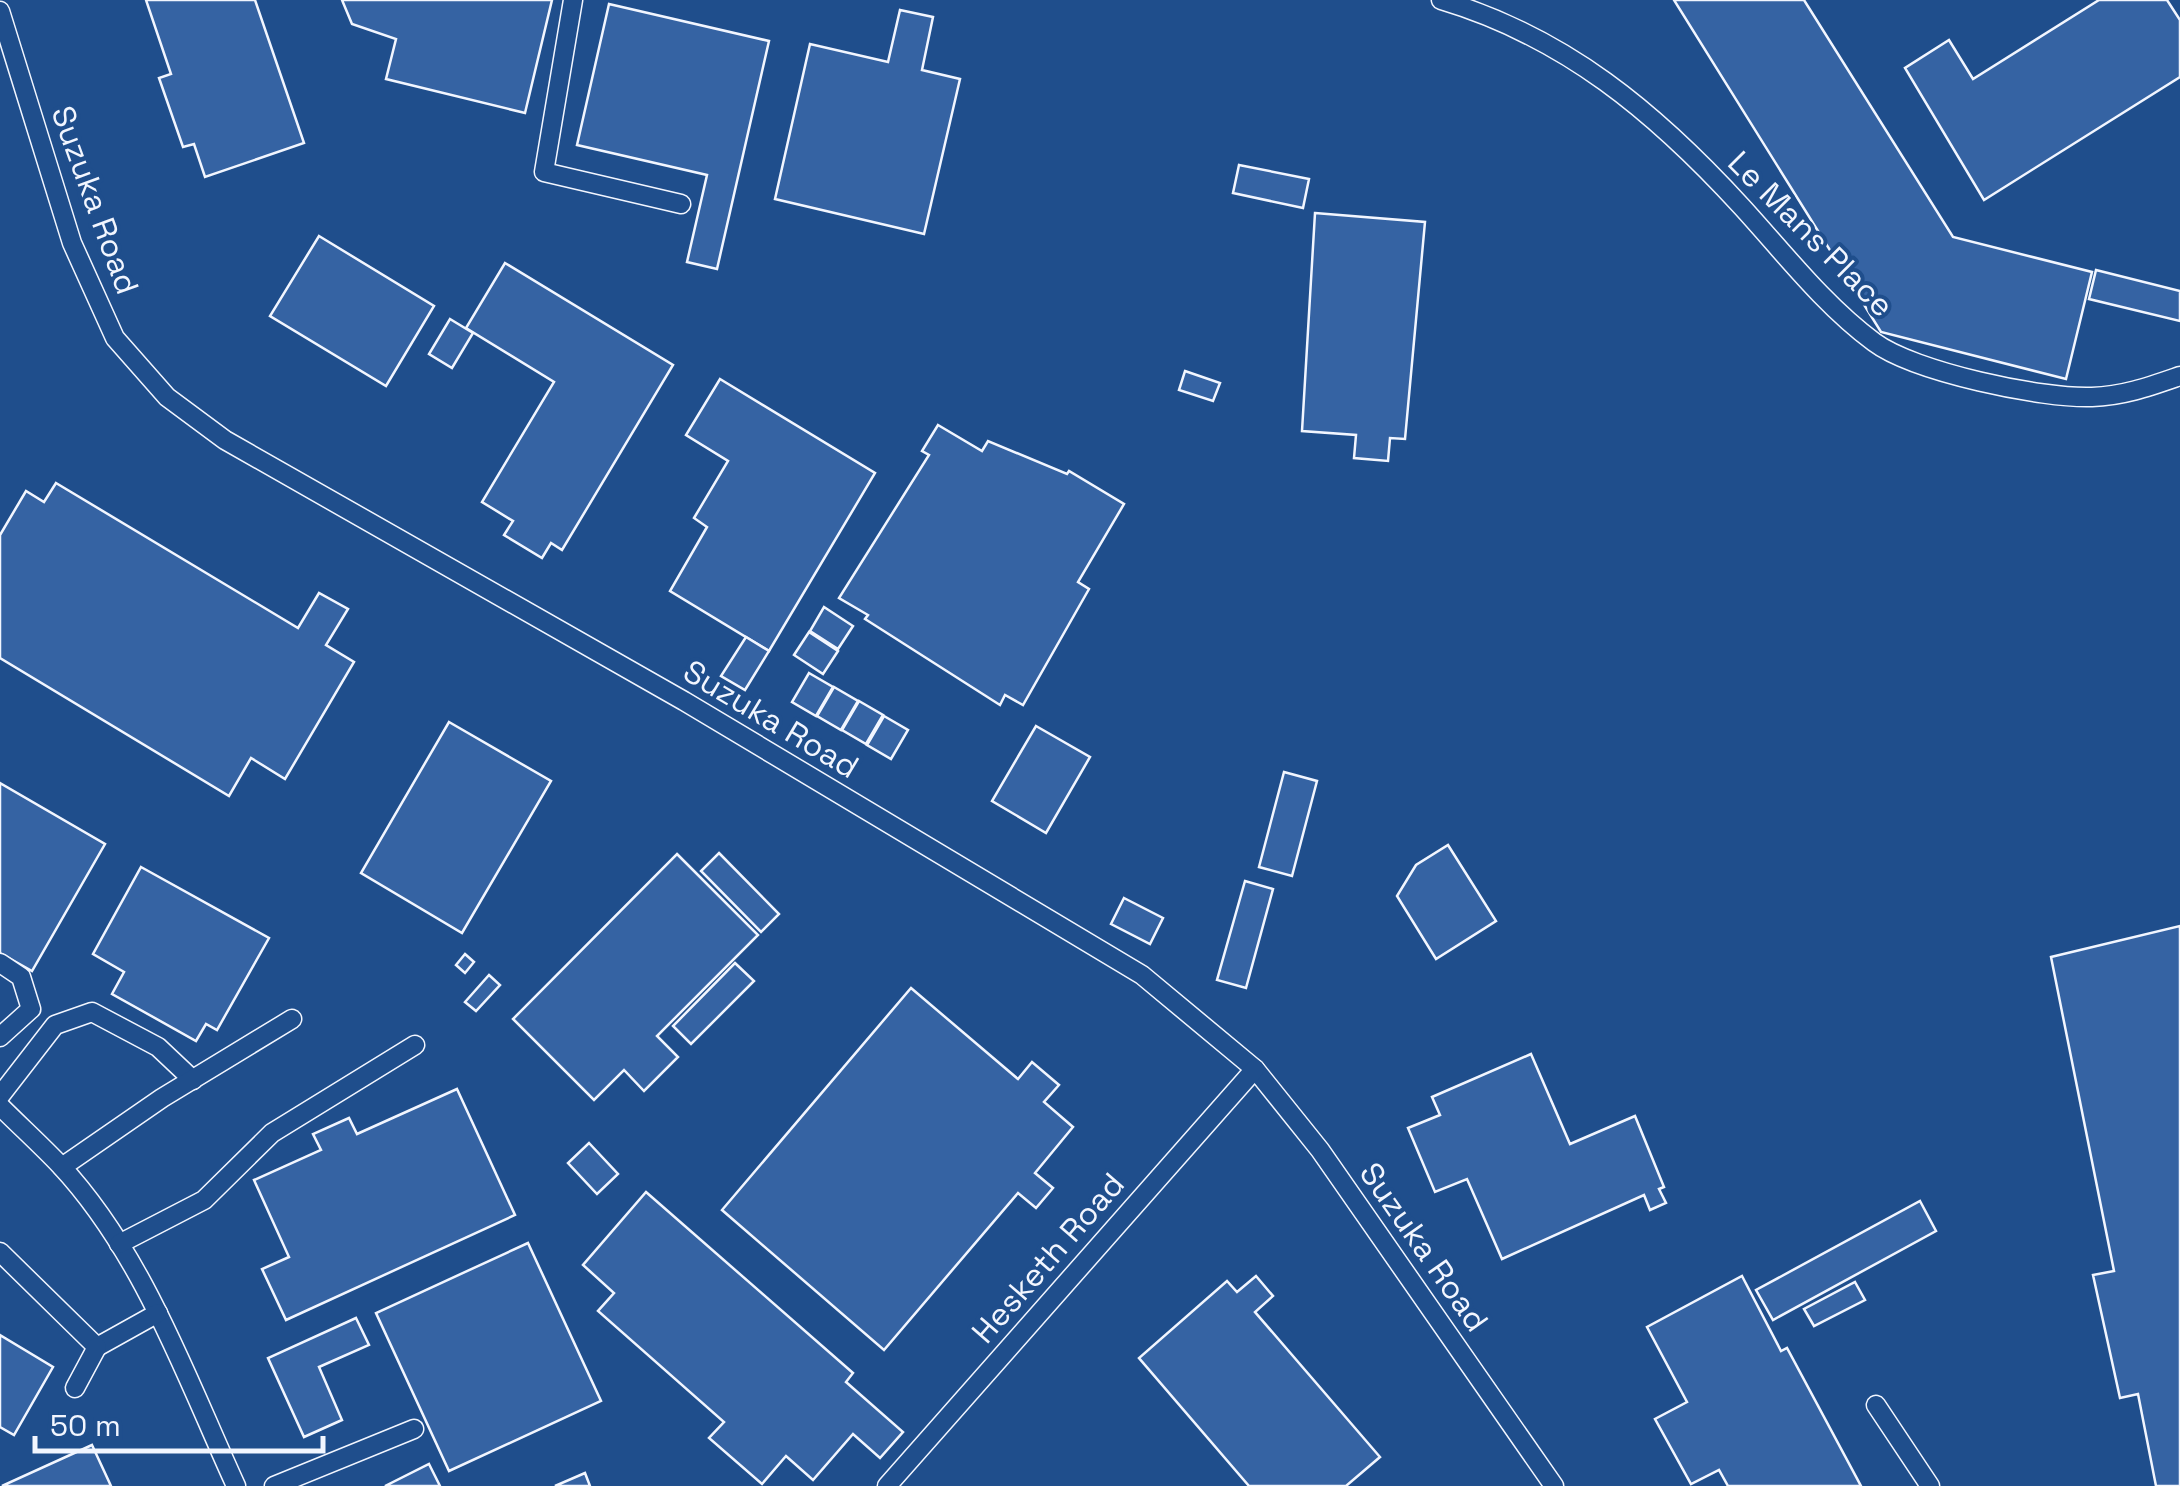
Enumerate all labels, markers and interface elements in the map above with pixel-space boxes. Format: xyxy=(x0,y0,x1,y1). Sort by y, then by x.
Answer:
street label: Suzuka Road xyxy=(42,100,148,300)
street label: Le Mans Place xyxy=(1720,143,1902,325)
street label: Suzuka Road xyxy=(676,651,866,787)
street label: Suzuka Road xyxy=(1351,1155,1497,1339)
street label: Hesketh Road xyxy=(963,1165,1133,1351)
scale bar xyxy=(35,1391,322,1453)
text: 50 m xyxy=(50,1406,121,1445)

